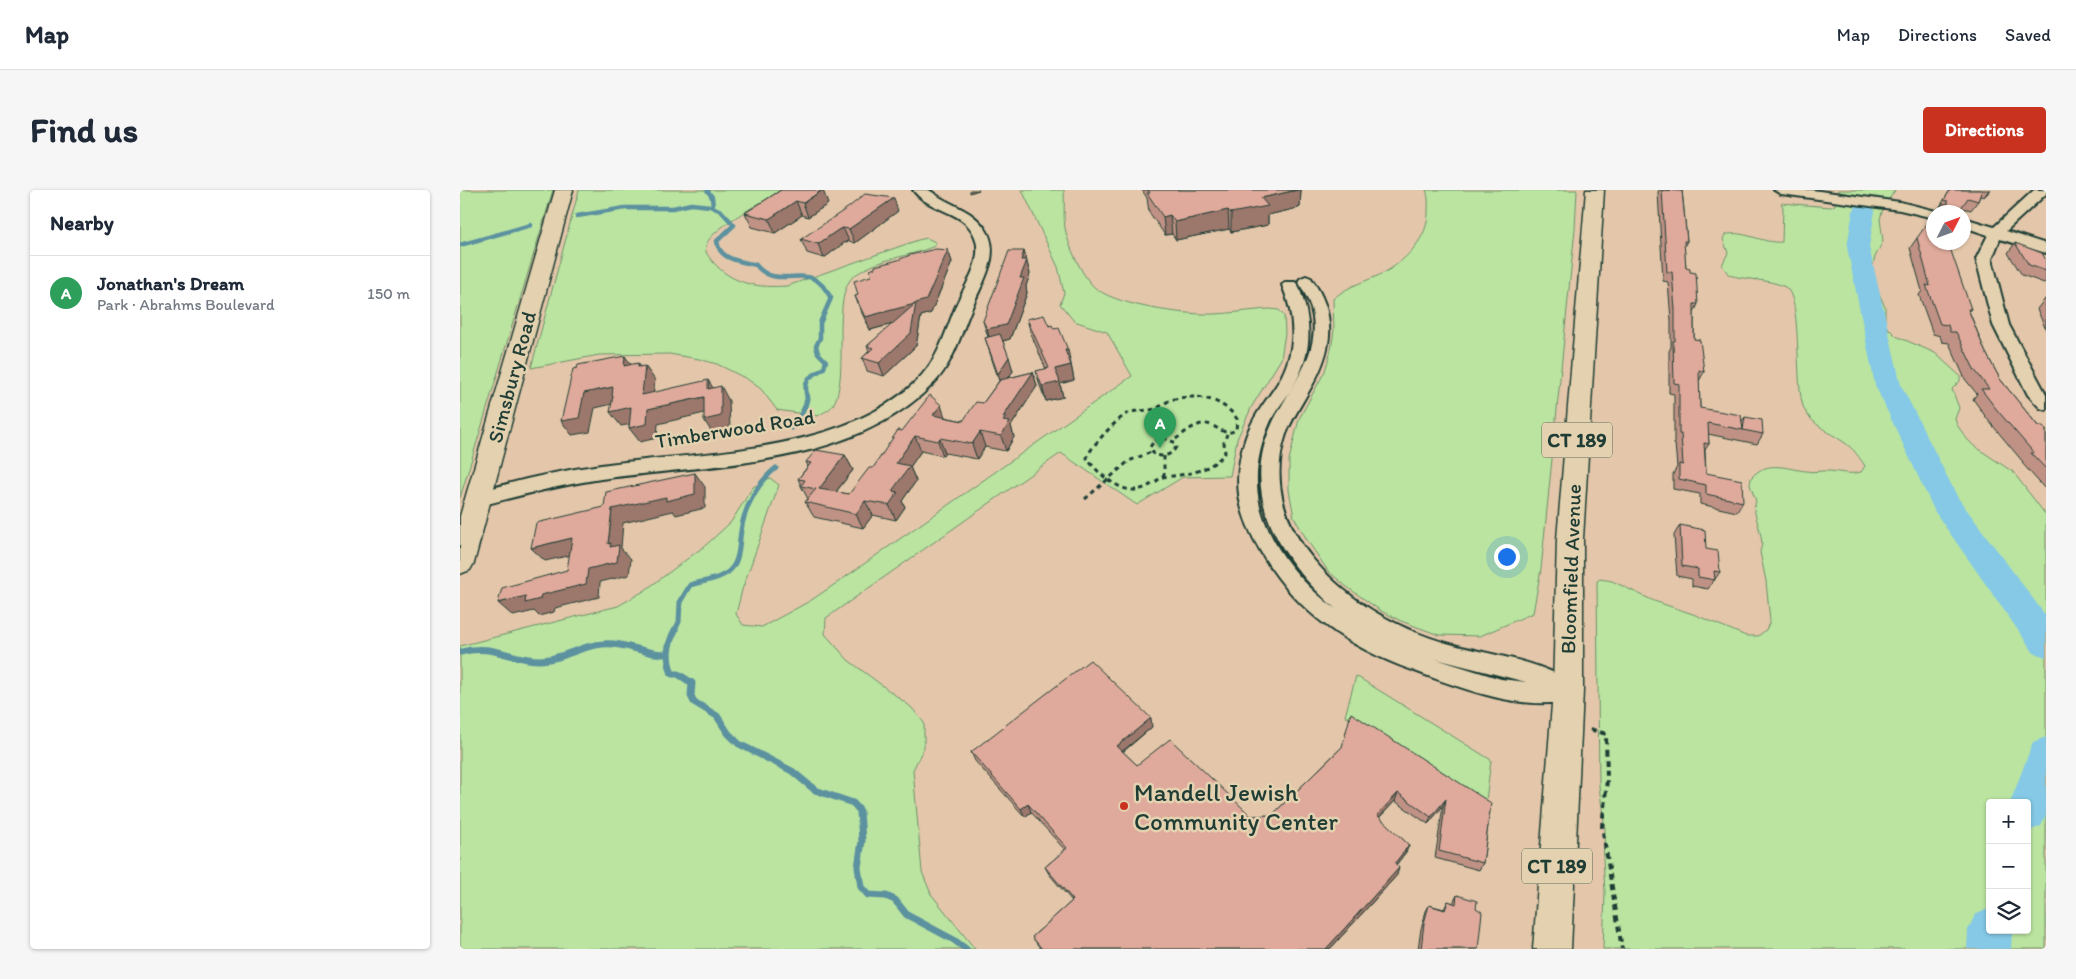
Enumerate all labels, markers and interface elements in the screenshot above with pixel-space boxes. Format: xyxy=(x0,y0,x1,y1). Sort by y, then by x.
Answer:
text: Map xyxy=(25,20,69,49)
text: Map xyxy=(1837,24,1870,46)
text: Directions xyxy=(1898,24,1977,46)
text: Saved xyxy=(2005,24,2051,46)
button: Directions xyxy=(1923,107,2046,153)
text: Find us xyxy=(30,109,138,151)
north arrow xyxy=(1926,205,1971,250)
text: Nearby xyxy=(50,210,114,235)
text: Jonathan's Dream xyxy=(97,272,244,295)
text: A xyxy=(61,284,71,303)
text: 150 m xyxy=(367,284,410,303)
text: Park · Abrahms Boulevard xyxy=(97,295,275,314)
street label: Simsbury Road xyxy=(482,308,541,445)
street label: Timberwood Road xyxy=(653,403,817,453)
pin: A xyxy=(1144,407,1176,448)
road number: CT 189 xyxy=(1542,422,1612,458)
street label: Bloomfield Avenue xyxy=(1555,483,1586,654)
your location xyxy=(1494,544,1520,570)
place label: Mandell Jewish Community Center xyxy=(1134,777,1338,836)
map controls xyxy=(1986,799,2031,934)
button: + xyxy=(1986,799,2031,844)
marker: Mandell Jewish Community Center xyxy=(1118,800,1130,812)
button: − xyxy=(1986,844,2031,889)
road number: CT 189 xyxy=(1522,848,1592,884)
button: layers xyxy=(1986,889,2031,934)

